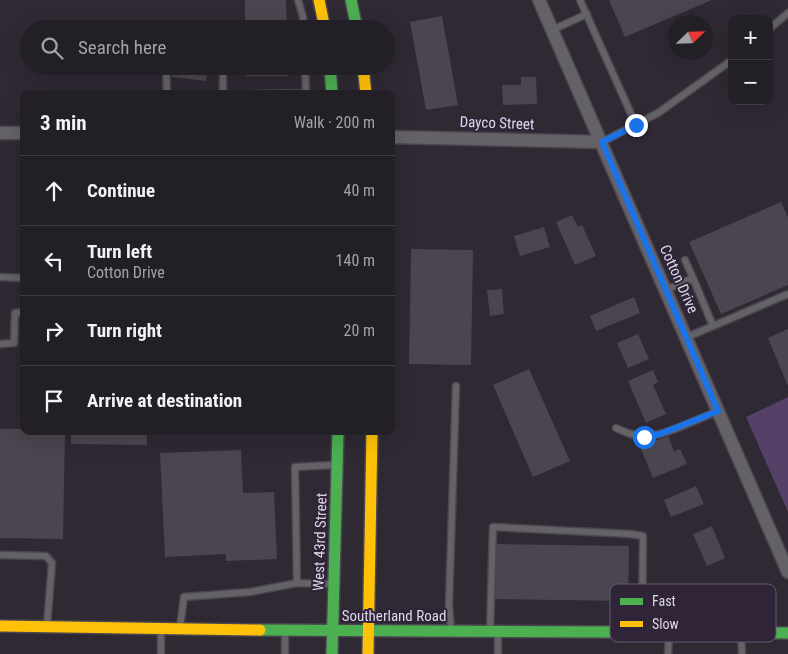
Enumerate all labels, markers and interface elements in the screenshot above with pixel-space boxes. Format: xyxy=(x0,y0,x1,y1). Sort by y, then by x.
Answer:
north arrow xyxy=(668,15,713,60)
map controls xyxy=(728,15,773,105)
button: + xyxy=(728,15,773,60)
search box xyxy=(20,20,395,75)
icon: search xyxy=(38,34,66,62)
text: Search here xyxy=(78,36,166,59)
button: − xyxy=(728,60,773,105)
text: 3 min xyxy=(40,111,87,135)
text: Walk · 200 m xyxy=(294,113,375,132)
street label: Dayco Street xyxy=(459,113,535,133)
route end xyxy=(625,114,648,137)
icon: ahead xyxy=(40,177,68,205)
text: Continue xyxy=(87,179,155,202)
text: 40 m xyxy=(343,181,375,200)
text: Turn left xyxy=(87,240,152,263)
street label: Cotton Drive xyxy=(656,242,702,316)
icon: left xyxy=(40,247,68,275)
text: 140 m xyxy=(336,251,375,270)
text: Cotton Drive xyxy=(87,263,165,282)
icon: right xyxy=(40,317,68,345)
text: Turn right xyxy=(87,319,162,342)
text: 20 m xyxy=(343,321,375,340)
icon: arrive xyxy=(40,387,68,415)
text: Arrive at destination xyxy=(87,389,242,412)
route start xyxy=(633,426,656,449)
street label: West 43rd Street xyxy=(309,493,331,591)
legend xyxy=(610,584,776,642)
text: Fast xyxy=(652,593,676,609)
street label: Southerland Road xyxy=(342,607,446,625)
text: Slow xyxy=(652,616,679,632)

